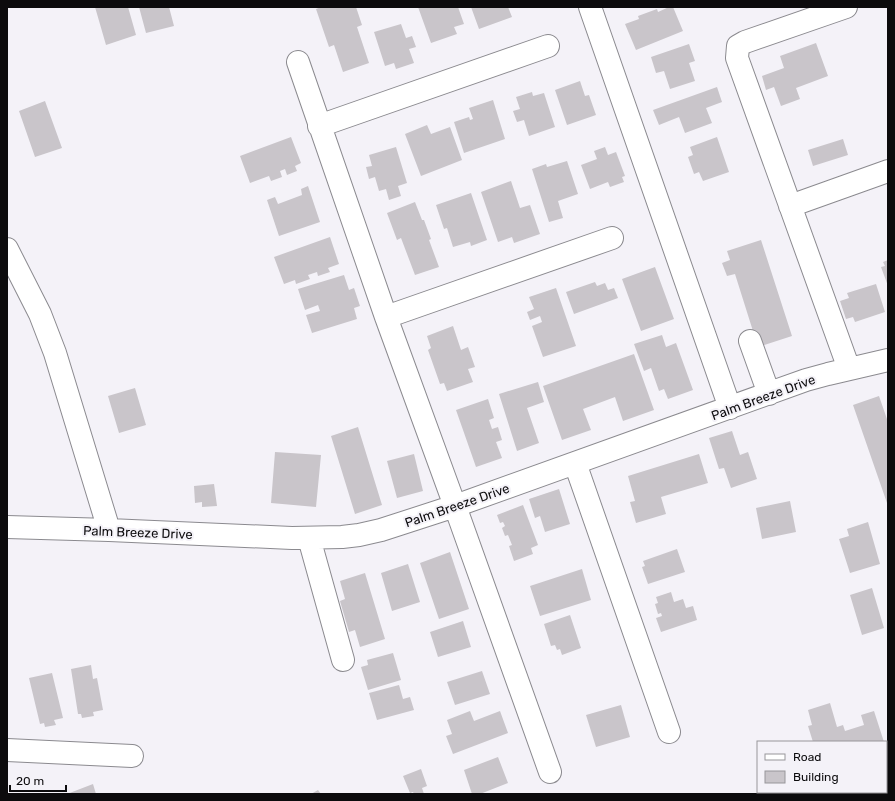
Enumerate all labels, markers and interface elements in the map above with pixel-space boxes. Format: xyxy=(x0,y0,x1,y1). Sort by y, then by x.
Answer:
street label: Palm Breeze Drive xyxy=(709,372,817,423)
street label: Palm Breeze Drive xyxy=(403,481,511,530)
street label: Palm Breeze Drive xyxy=(83,523,193,542)
legend xyxy=(757,741,887,793)
text: Road xyxy=(793,750,821,764)
scale bar xyxy=(10,767,66,793)
text: Building xyxy=(793,770,839,784)
text: 20 m xyxy=(16,774,44,788)

